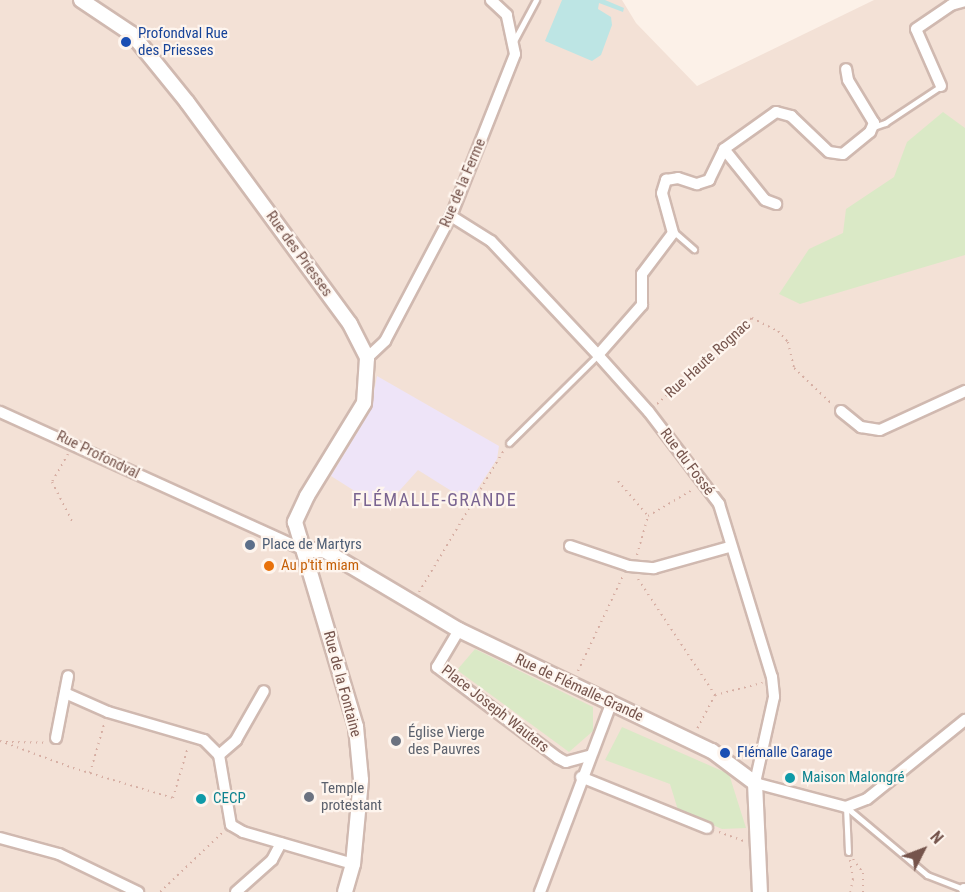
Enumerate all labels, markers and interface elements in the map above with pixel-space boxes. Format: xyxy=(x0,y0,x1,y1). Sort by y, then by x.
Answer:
place label: Profondval Rue des Priesses xyxy=(138,24,228,59)
marker: Profondval Rue des Priesses xyxy=(119,35,133,49)
street label: Rue de la Ferme xyxy=(436,136,490,230)
street label: Rue des Priesses xyxy=(262,208,336,300)
street label: Rue Haute Rognac xyxy=(662,316,754,402)
street label: Rue du Fossé xyxy=(656,425,718,499)
street label: Rue Profondval xyxy=(54,427,142,483)
district label: FLÉMALLE-GRANDE xyxy=(353,489,517,511)
place label: Place de Martyrs xyxy=(262,536,362,554)
marker: Place de Martyrs xyxy=(243,538,257,552)
place label: Au p'tit miam xyxy=(281,557,359,575)
marker: Au p'tit miam xyxy=(262,559,276,573)
street label: Rue de la Fontaine xyxy=(319,629,365,739)
street label: Rue de Flémalle-Grande xyxy=(512,650,646,726)
street label: Place Joseph Wauters xyxy=(438,661,552,757)
place label: Église Vierge des Pauvres xyxy=(408,723,485,758)
marker: Église Vierge des Pauvres xyxy=(389,734,403,748)
place label: Flémalle Garage xyxy=(737,744,832,762)
marker: Flémalle Garage xyxy=(718,746,732,760)
place label: Maison Malongré xyxy=(802,769,905,787)
marker: Maison Malongré xyxy=(783,771,797,785)
place label: Temple protestant xyxy=(321,779,382,814)
place label: CECP xyxy=(213,790,246,808)
marker: Temple protestant xyxy=(302,790,316,804)
marker: CECP xyxy=(194,792,208,806)
north arrow xyxy=(893,820,953,880)
text: N xyxy=(926,828,947,848)

